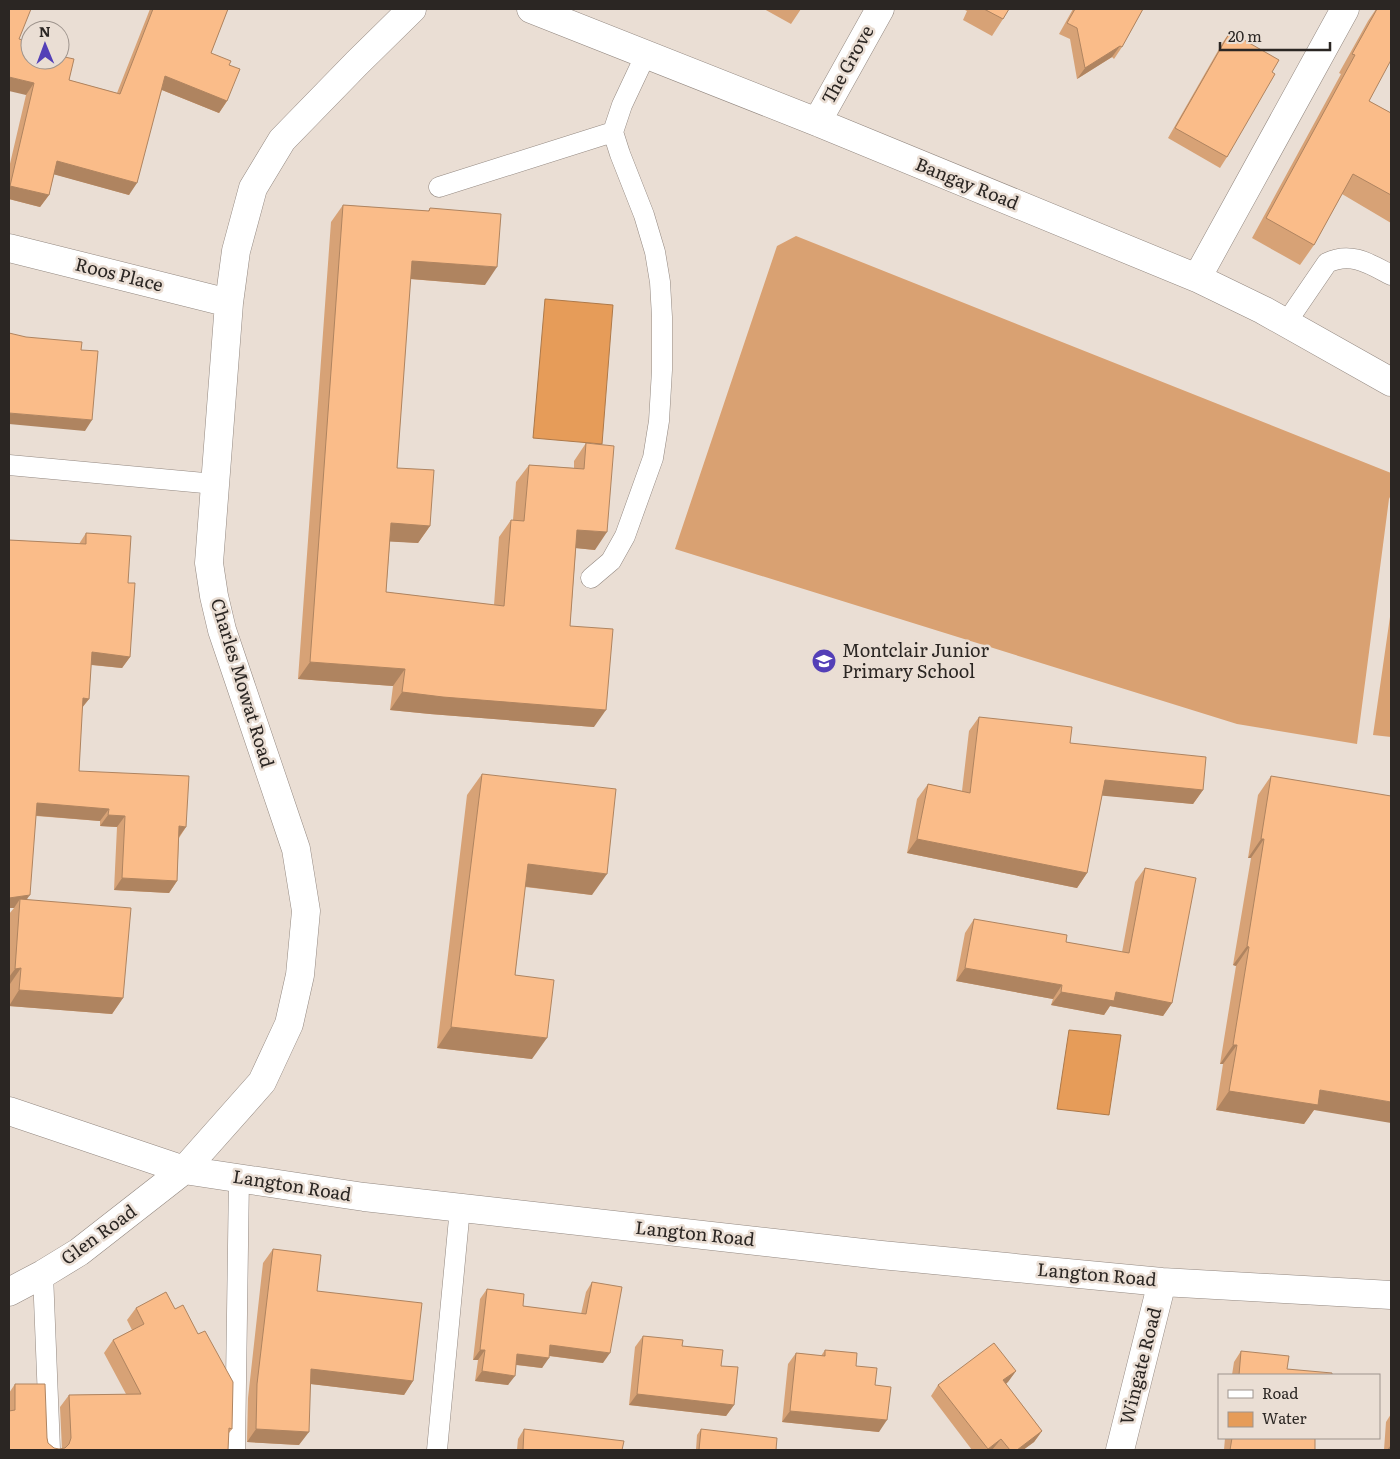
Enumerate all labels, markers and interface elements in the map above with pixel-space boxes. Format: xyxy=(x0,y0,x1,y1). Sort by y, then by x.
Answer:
north arrow xyxy=(20,20,70,70)
street label: The Grove xyxy=(814,20,880,109)
scale bar xyxy=(1220,20,1330,52)
text: N xyxy=(39,21,51,41)
text: 20 m xyxy=(1228,24,1262,47)
street label: Bangay Road xyxy=(912,150,1023,216)
street label: Roos Place xyxy=(73,250,166,298)
street label: Charles Mowat Road xyxy=(205,595,282,771)
place label: Montclair Junior Primary School xyxy=(842,636,989,684)
school or university icon: Montclair Junior Primary School xyxy=(811,648,837,674)
street label: Langton Road xyxy=(231,1162,353,1207)
street label: Glen Road xyxy=(55,1197,142,1270)
street label: Langton Road xyxy=(634,1213,756,1252)
street label: Langton Road xyxy=(1036,1255,1158,1292)
street label: Wingate Road xyxy=(1112,1304,1167,1427)
legend xyxy=(1218,1374,1380,1439)
text: Road xyxy=(1262,1381,1298,1404)
text: Water xyxy=(1262,1406,1307,1429)

